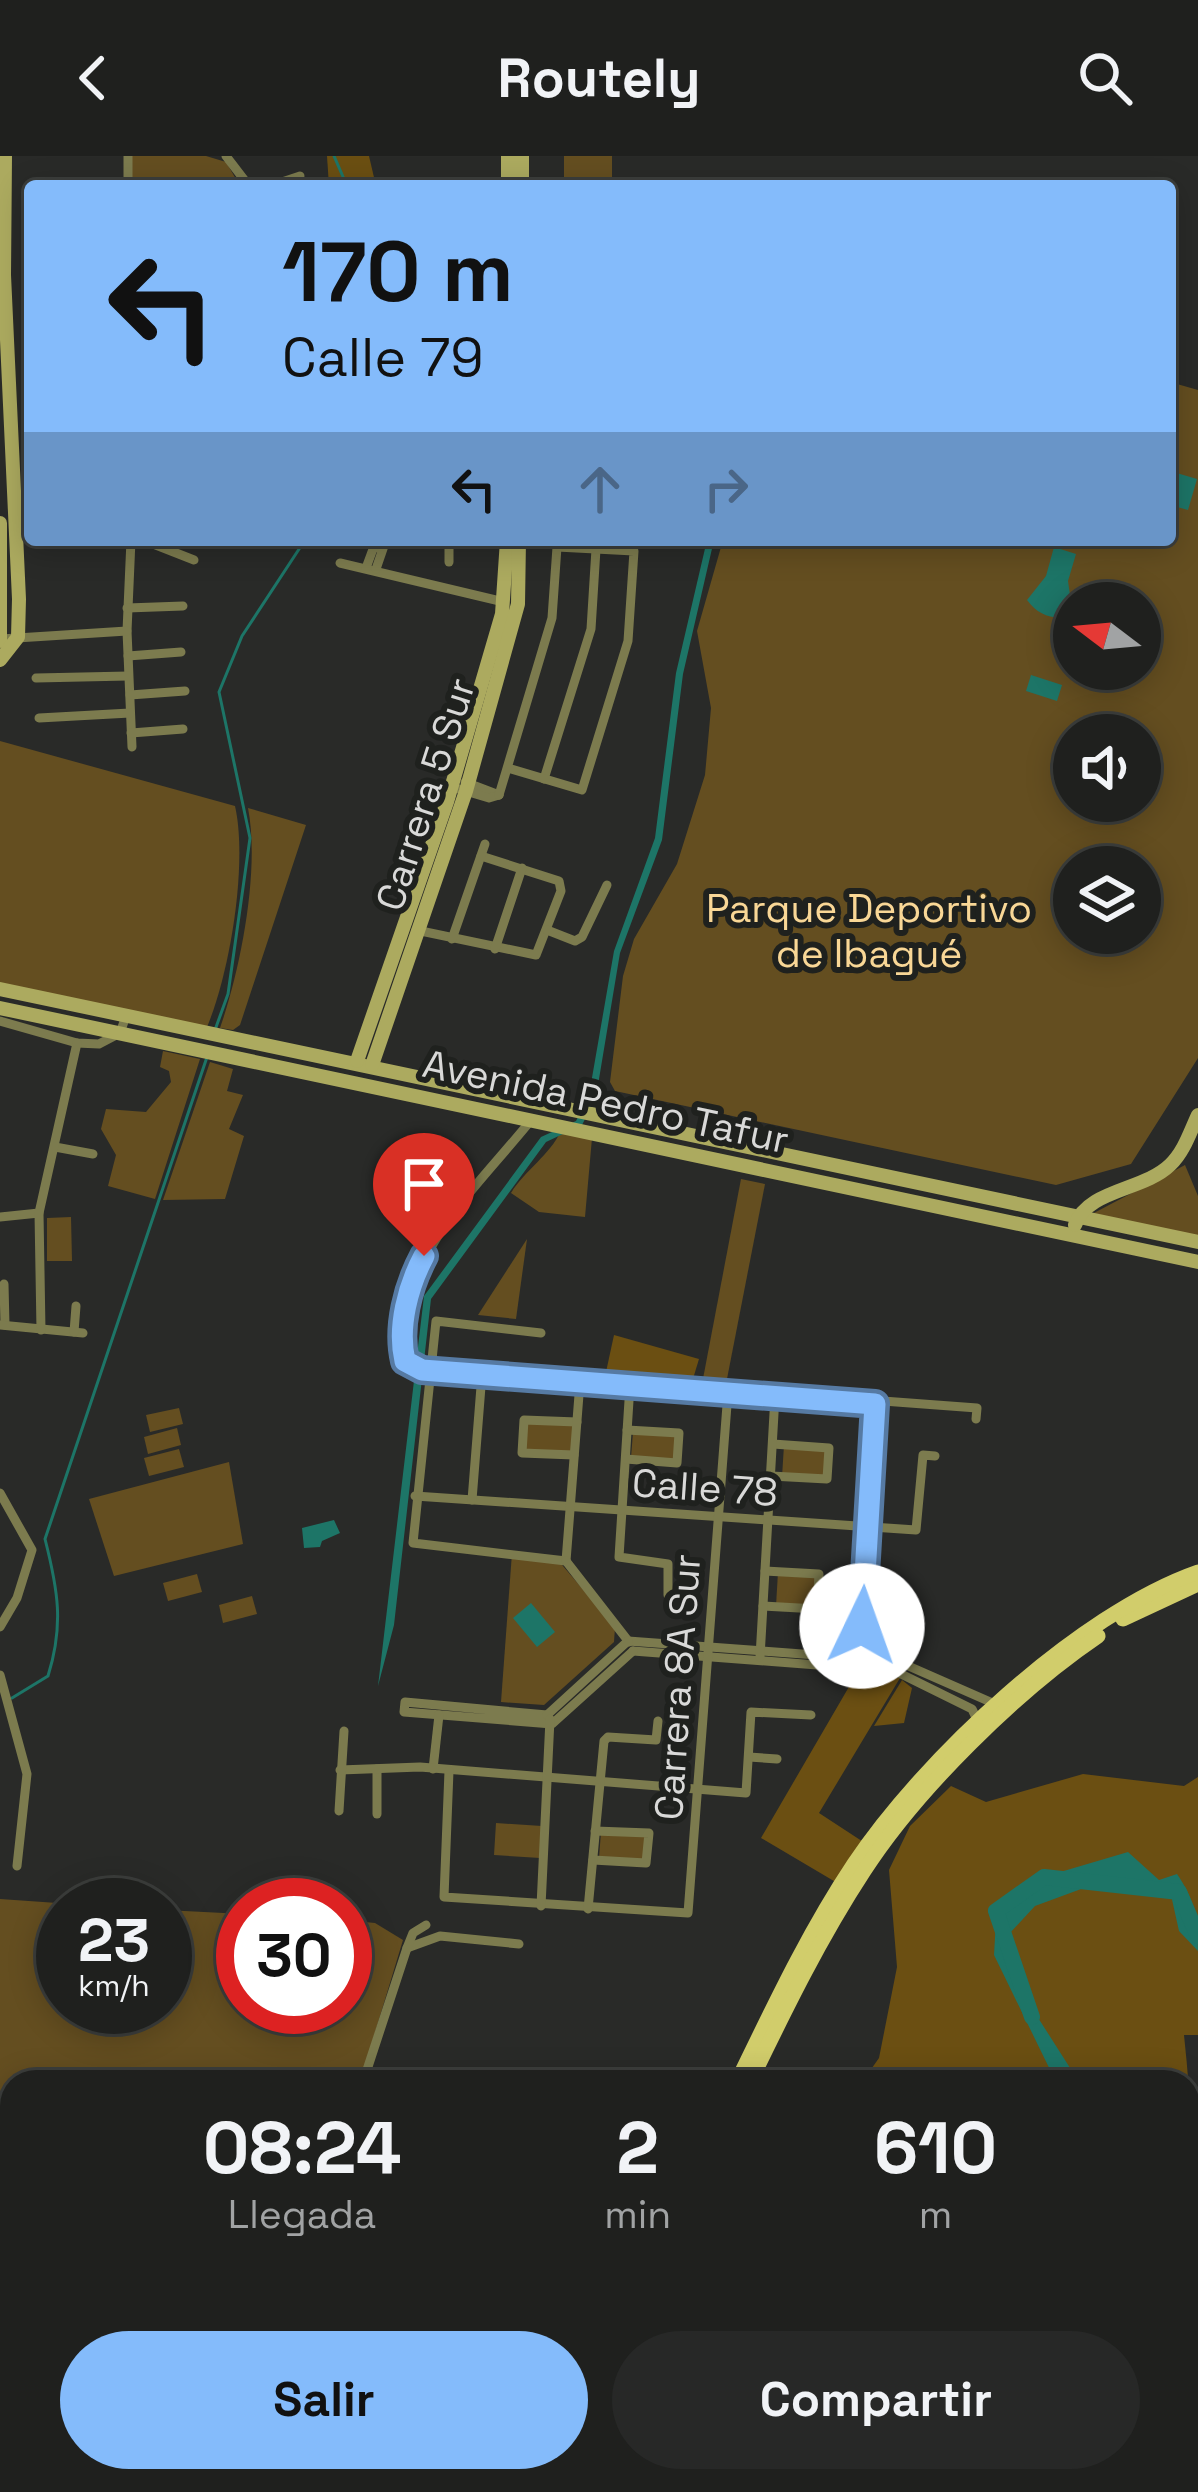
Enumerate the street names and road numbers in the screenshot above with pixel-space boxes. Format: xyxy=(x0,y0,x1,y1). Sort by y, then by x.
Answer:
street label: Carrera 5 Sur xyxy=(365,672,486,917)
street label: Avenida Pedro Tafur xyxy=(418,1039,793,1164)
street label: Calle 78 xyxy=(630,1458,779,1517)
street label: Carrera 8A Sur xyxy=(644,1552,711,1822)

